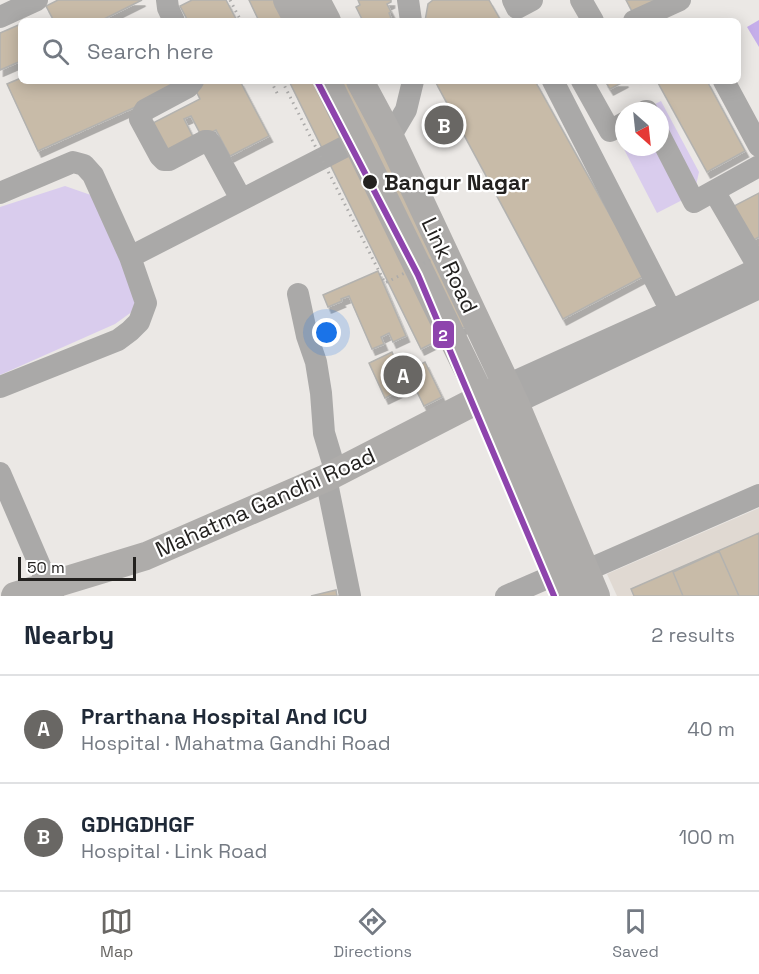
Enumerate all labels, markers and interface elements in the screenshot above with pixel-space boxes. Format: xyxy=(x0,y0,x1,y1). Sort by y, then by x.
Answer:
search box xyxy=(18,18,741,84)
icon: search xyxy=(39,35,72,68)
text: Search here xyxy=(87,37,214,65)
pin: B xyxy=(424,102,464,148)
north arrow xyxy=(615,102,669,156)
place label: Bangur Nagar xyxy=(384,168,530,196)
marker: Bangur Nagar xyxy=(361,173,379,191)
street label: Link Road xyxy=(416,213,484,317)
your location xyxy=(312,318,341,347)
line badge: 2 xyxy=(432,320,455,349)
text: 2 xyxy=(438,325,448,346)
pin: A xyxy=(384,352,422,398)
street label: Mahatma Gandhi Road xyxy=(151,441,379,563)
scale bar xyxy=(18,554,136,582)
text: 50 m xyxy=(27,557,65,578)
text: Nearby xyxy=(24,618,114,652)
text: 2 results xyxy=(651,622,735,648)
text: Prarthana Hospital And ICU xyxy=(81,702,367,730)
text: A xyxy=(37,716,50,742)
text: 40 m xyxy=(687,716,735,742)
text: Hospital · Mahatma Gandhi Road xyxy=(81,730,391,756)
text: GDHGDHGF xyxy=(81,810,195,838)
text: B xyxy=(37,824,50,850)
text: 100 m xyxy=(679,824,735,850)
text: Hospital · Link Road xyxy=(81,838,267,864)
tab: Map xyxy=(100,905,133,962)
tab: Directions xyxy=(334,905,412,962)
tab: Saved xyxy=(612,905,659,962)

